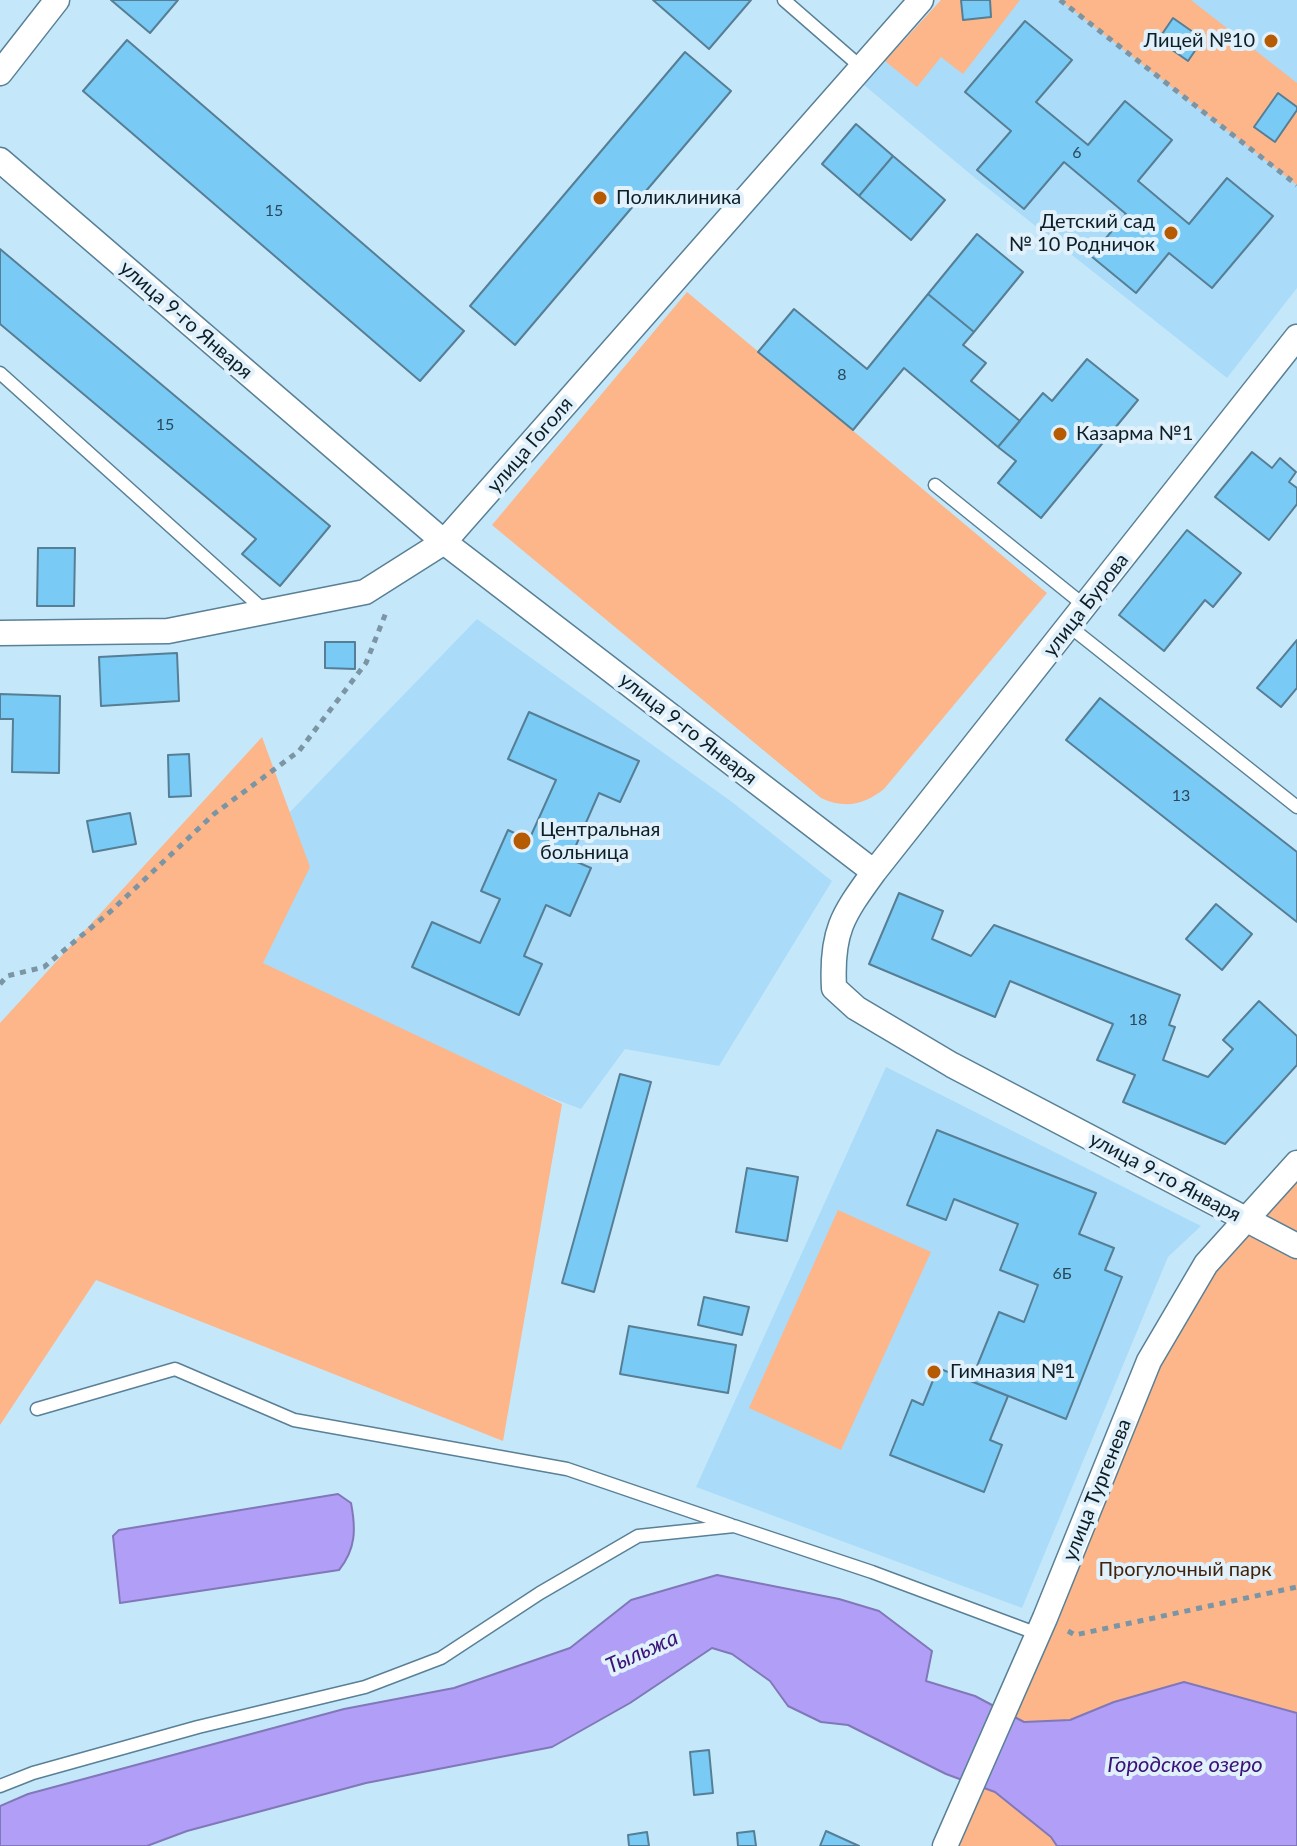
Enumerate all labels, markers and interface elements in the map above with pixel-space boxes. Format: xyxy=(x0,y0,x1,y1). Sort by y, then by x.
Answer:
place label: Лицей №10 xyxy=(1144,29,1255,53)
marker: Лицей №10 xyxy=(1262,32,1280,50)
house number: 6 xyxy=(1072,143,1082,163)
place label: Поликлиника xyxy=(616,186,741,210)
marker: Поликлиника xyxy=(591,189,609,207)
house number: 15 xyxy=(265,201,283,221)
place label: Детский сад № 10 Родничок xyxy=(1009,210,1155,257)
marker: Детский сад № 10 Родничок xyxy=(1162,224,1180,242)
street label: улица 9-го Января xyxy=(115,256,257,384)
house number: 8 xyxy=(837,365,847,385)
street label: улица Гоголя xyxy=(482,392,578,498)
house number: 15 xyxy=(156,415,174,435)
place label: Казарма №1 xyxy=(1076,422,1193,446)
marker: Казарма №1 xyxy=(1051,425,1069,443)
street label: улица Бурова xyxy=(1038,549,1134,661)
street label: улица 9-го Января xyxy=(614,668,762,790)
house number: 13 xyxy=(1172,786,1190,806)
place label: Центральная больница xyxy=(540,818,660,865)
marker: Центральная больница xyxy=(511,830,533,852)
house number: 18 xyxy=(1129,1010,1147,1030)
street label: улица 9-го Января xyxy=(1085,1127,1245,1227)
house number: 6Б xyxy=(1052,1264,1072,1284)
place label: Гимназия №1 xyxy=(950,1360,1075,1384)
marker: Гимназия №1 xyxy=(925,1363,943,1381)
street label: улица Тургенева xyxy=(1058,1415,1136,1565)
park label: Прогулочный парк xyxy=(1098,1558,1272,1582)
water label: Тыльжа xyxy=(602,1624,682,1680)
water label: Городское озеро xyxy=(1107,1752,1263,1778)

